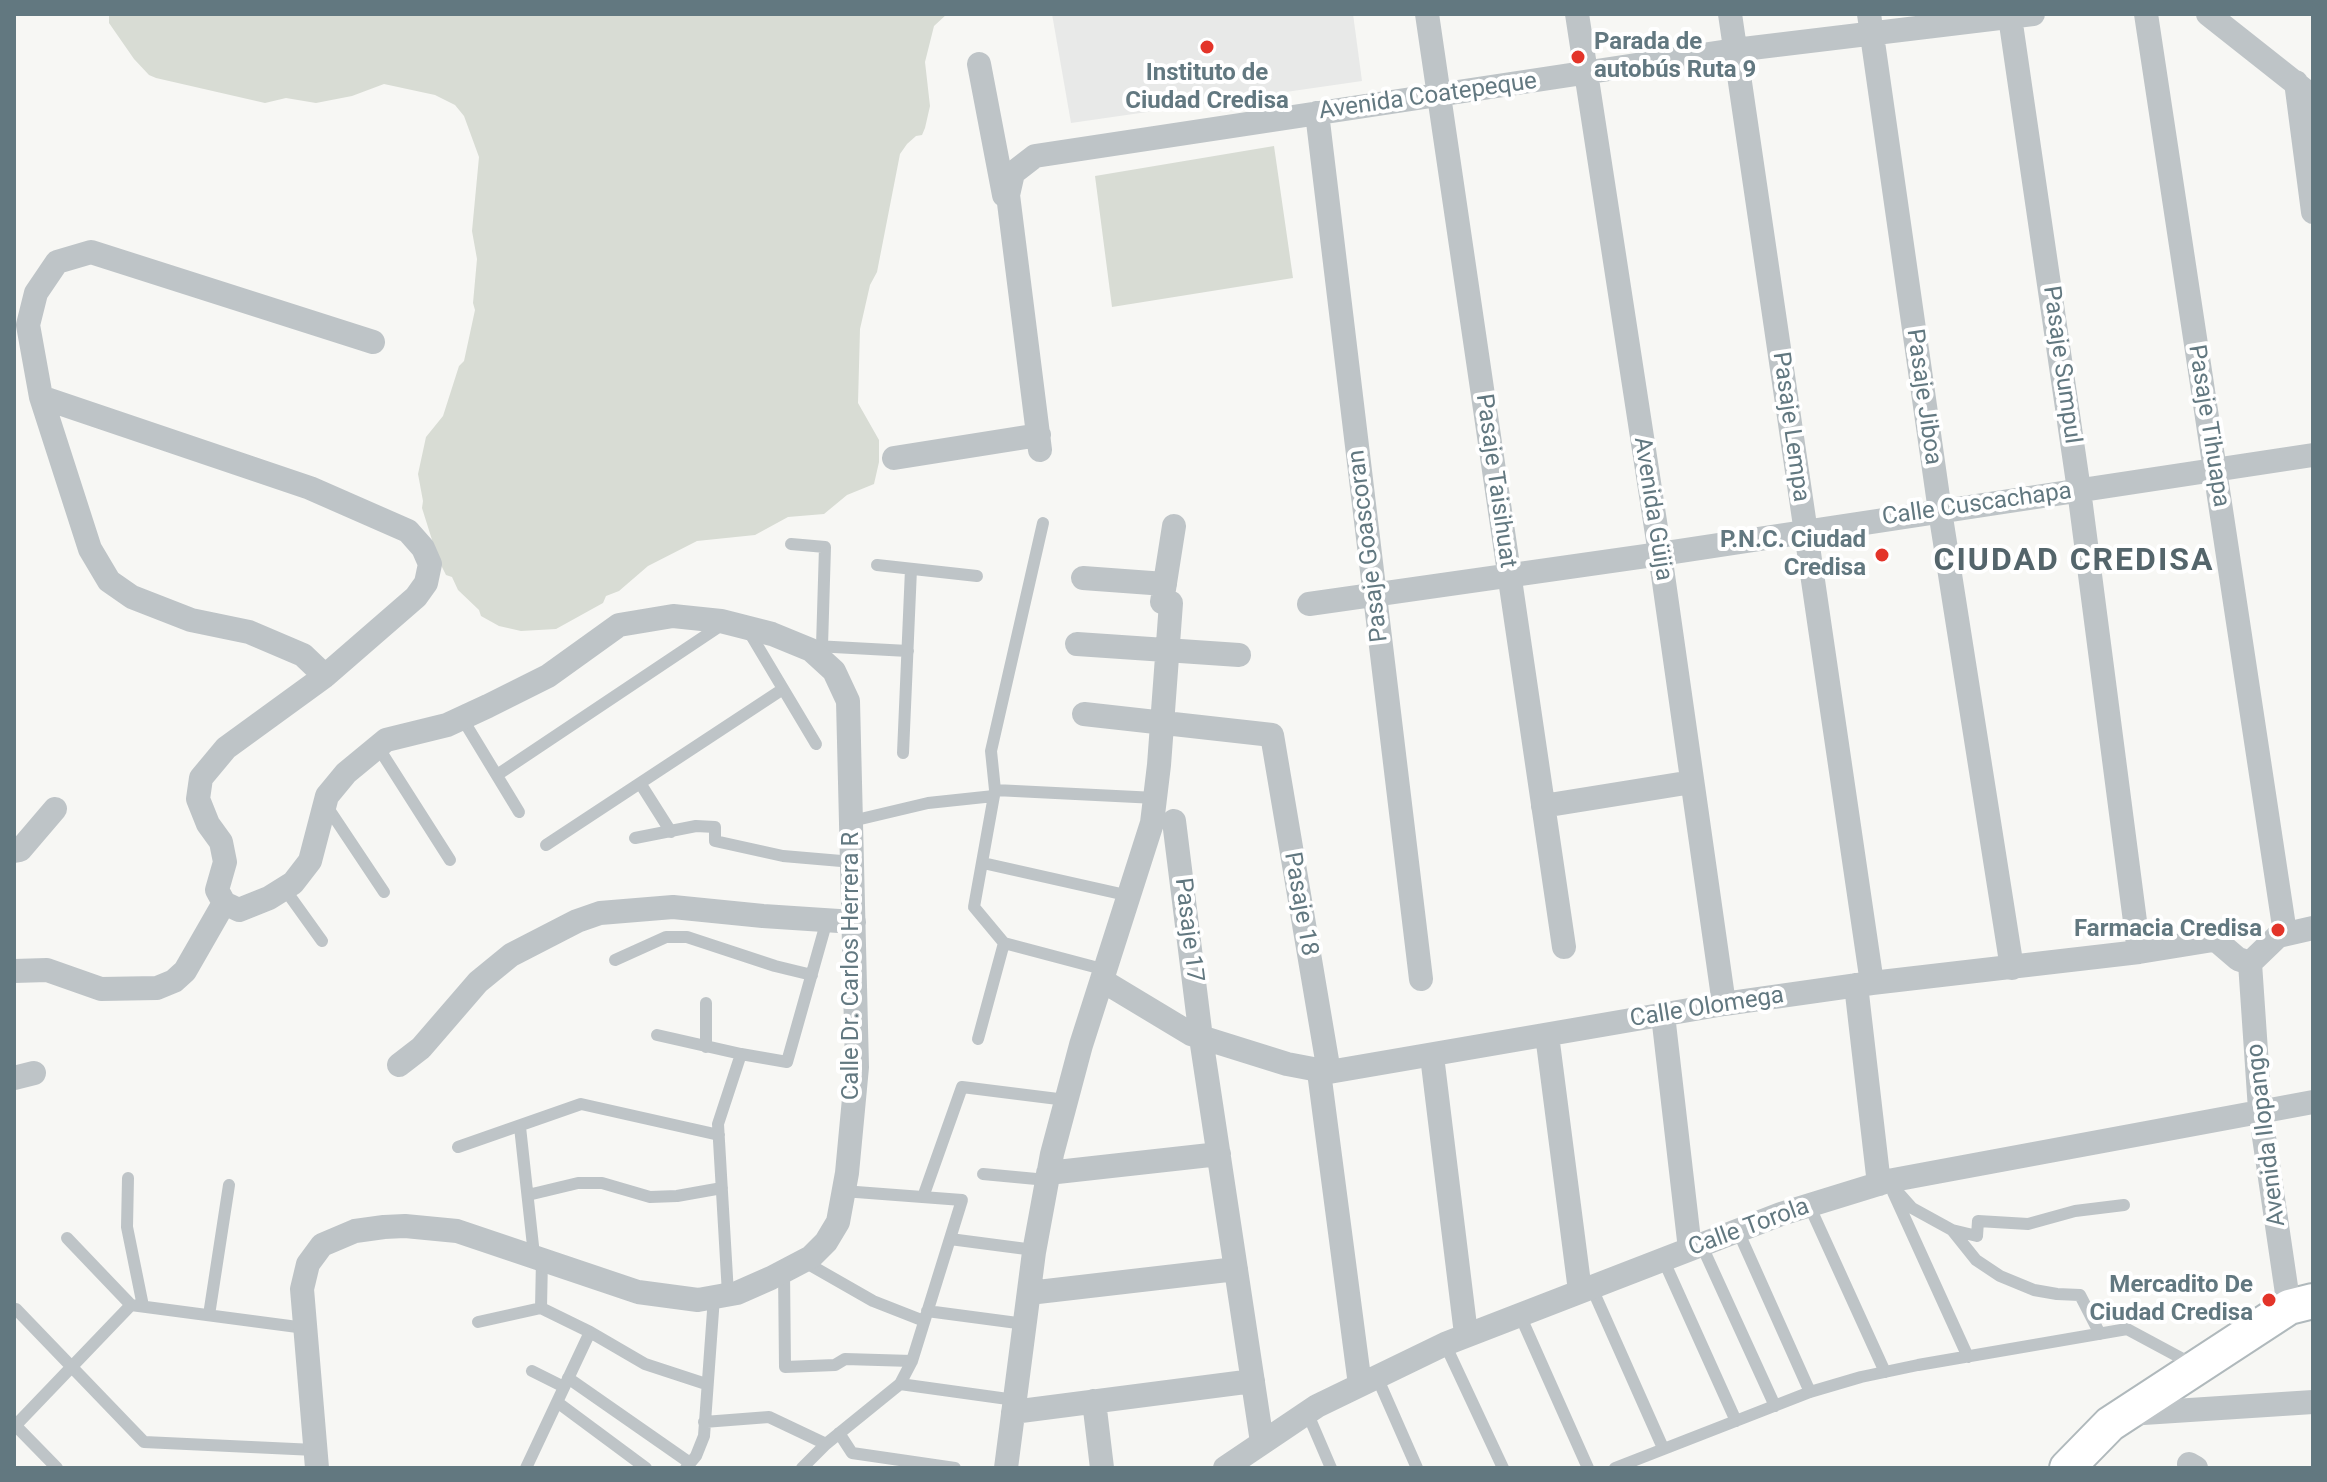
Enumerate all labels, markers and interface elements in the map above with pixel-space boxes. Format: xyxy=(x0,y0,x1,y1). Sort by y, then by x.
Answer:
place label: Parada de autobús Ruta 9 xyxy=(1594,29,1756,85)
marker: Instituto de Ciudad Credisa xyxy=(1198,38,1216,56)
marker: Parada de autobús Ruta 9 xyxy=(1569,48,1587,66)
place label: Instituto de Ciudad Credisa xyxy=(1125,60,1289,116)
street label: Avenida Coatepeque xyxy=(1317,67,1539,127)
street label: Pasaje Sumpul xyxy=(2036,284,2086,446)
street label: Pasaje Jiboa xyxy=(1899,327,1947,467)
street label: Pasaje Tihuapa xyxy=(2181,343,2235,509)
street label: Pasaje Lempa xyxy=(1765,350,1815,504)
street label: Pasaje Taisihuat xyxy=(1469,392,1521,570)
street label: Avenida Güija xyxy=(1626,435,1678,583)
street label: Pasaje Goascoran xyxy=(1343,448,1395,644)
street label: Calle Cuscachapa xyxy=(1880,477,2074,533)
place label: P.N.C. Ciudad Credisa xyxy=(1720,527,1866,583)
district label: CIUDAD CREDISA xyxy=(1934,543,2214,581)
marker: P.N.C. Ciudad Credisa xyxy=(1873,546,1891,564)
street label: Calle Dr. Carlos Herrera R xyxy=(838,832,866,1100)
street label: Pasaje 18 xyxy=(1277,850,1323,958)
street label: Pasaje 17 xyxy=(1167,876,1209,984)
place label: Farmacia Credisa xyxy=(2074,916,2262,944)
marker: Farmacia Credisa xyxy=(2269,921,2287,939)
street label: Calle Olomega xyxy=(1628,982,1786,1034)
street label: Avenida Ilopango xyxy=(2242,1042,2292,1228)
street label: Calle Torola xyxy=(1685,1193,1813,1263)
place label: Mercadito De Ciudad Credisa xyxy=(2089,1272,2253,1328)
marker: Mercadito De Ciudad Credisa xyxy=(2260,1291,2278,1309)

